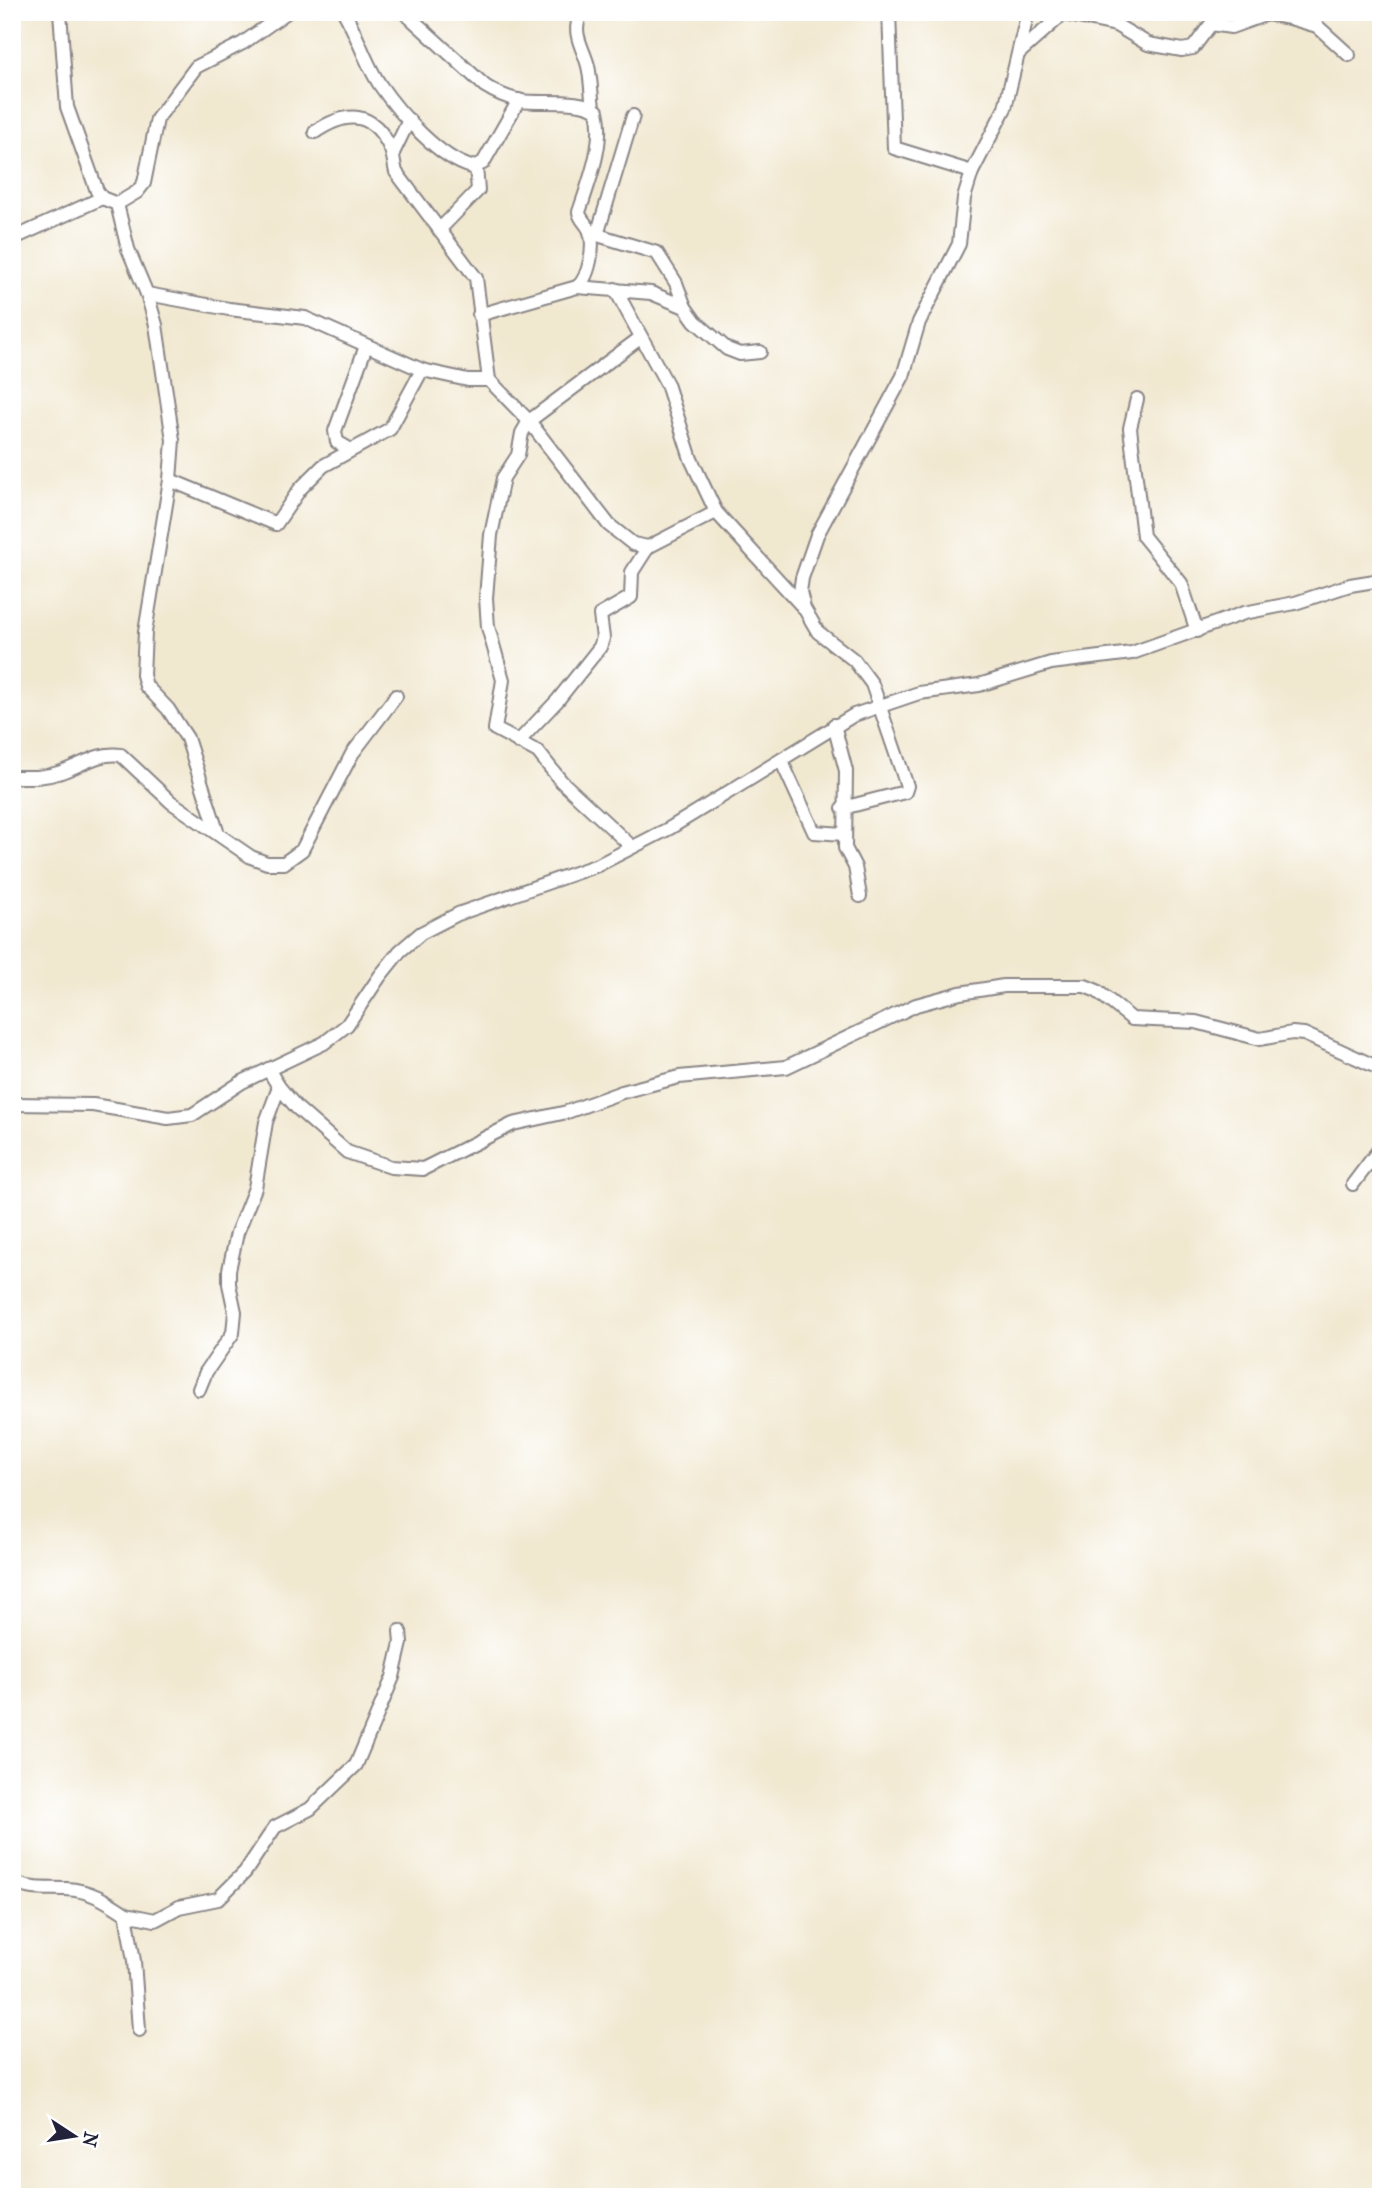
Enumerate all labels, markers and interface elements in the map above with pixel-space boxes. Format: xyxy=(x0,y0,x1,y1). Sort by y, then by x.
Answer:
north arrow xyxy=(38,2100,108,2170)
text: N xyxy=(77,2130,102,2149)

